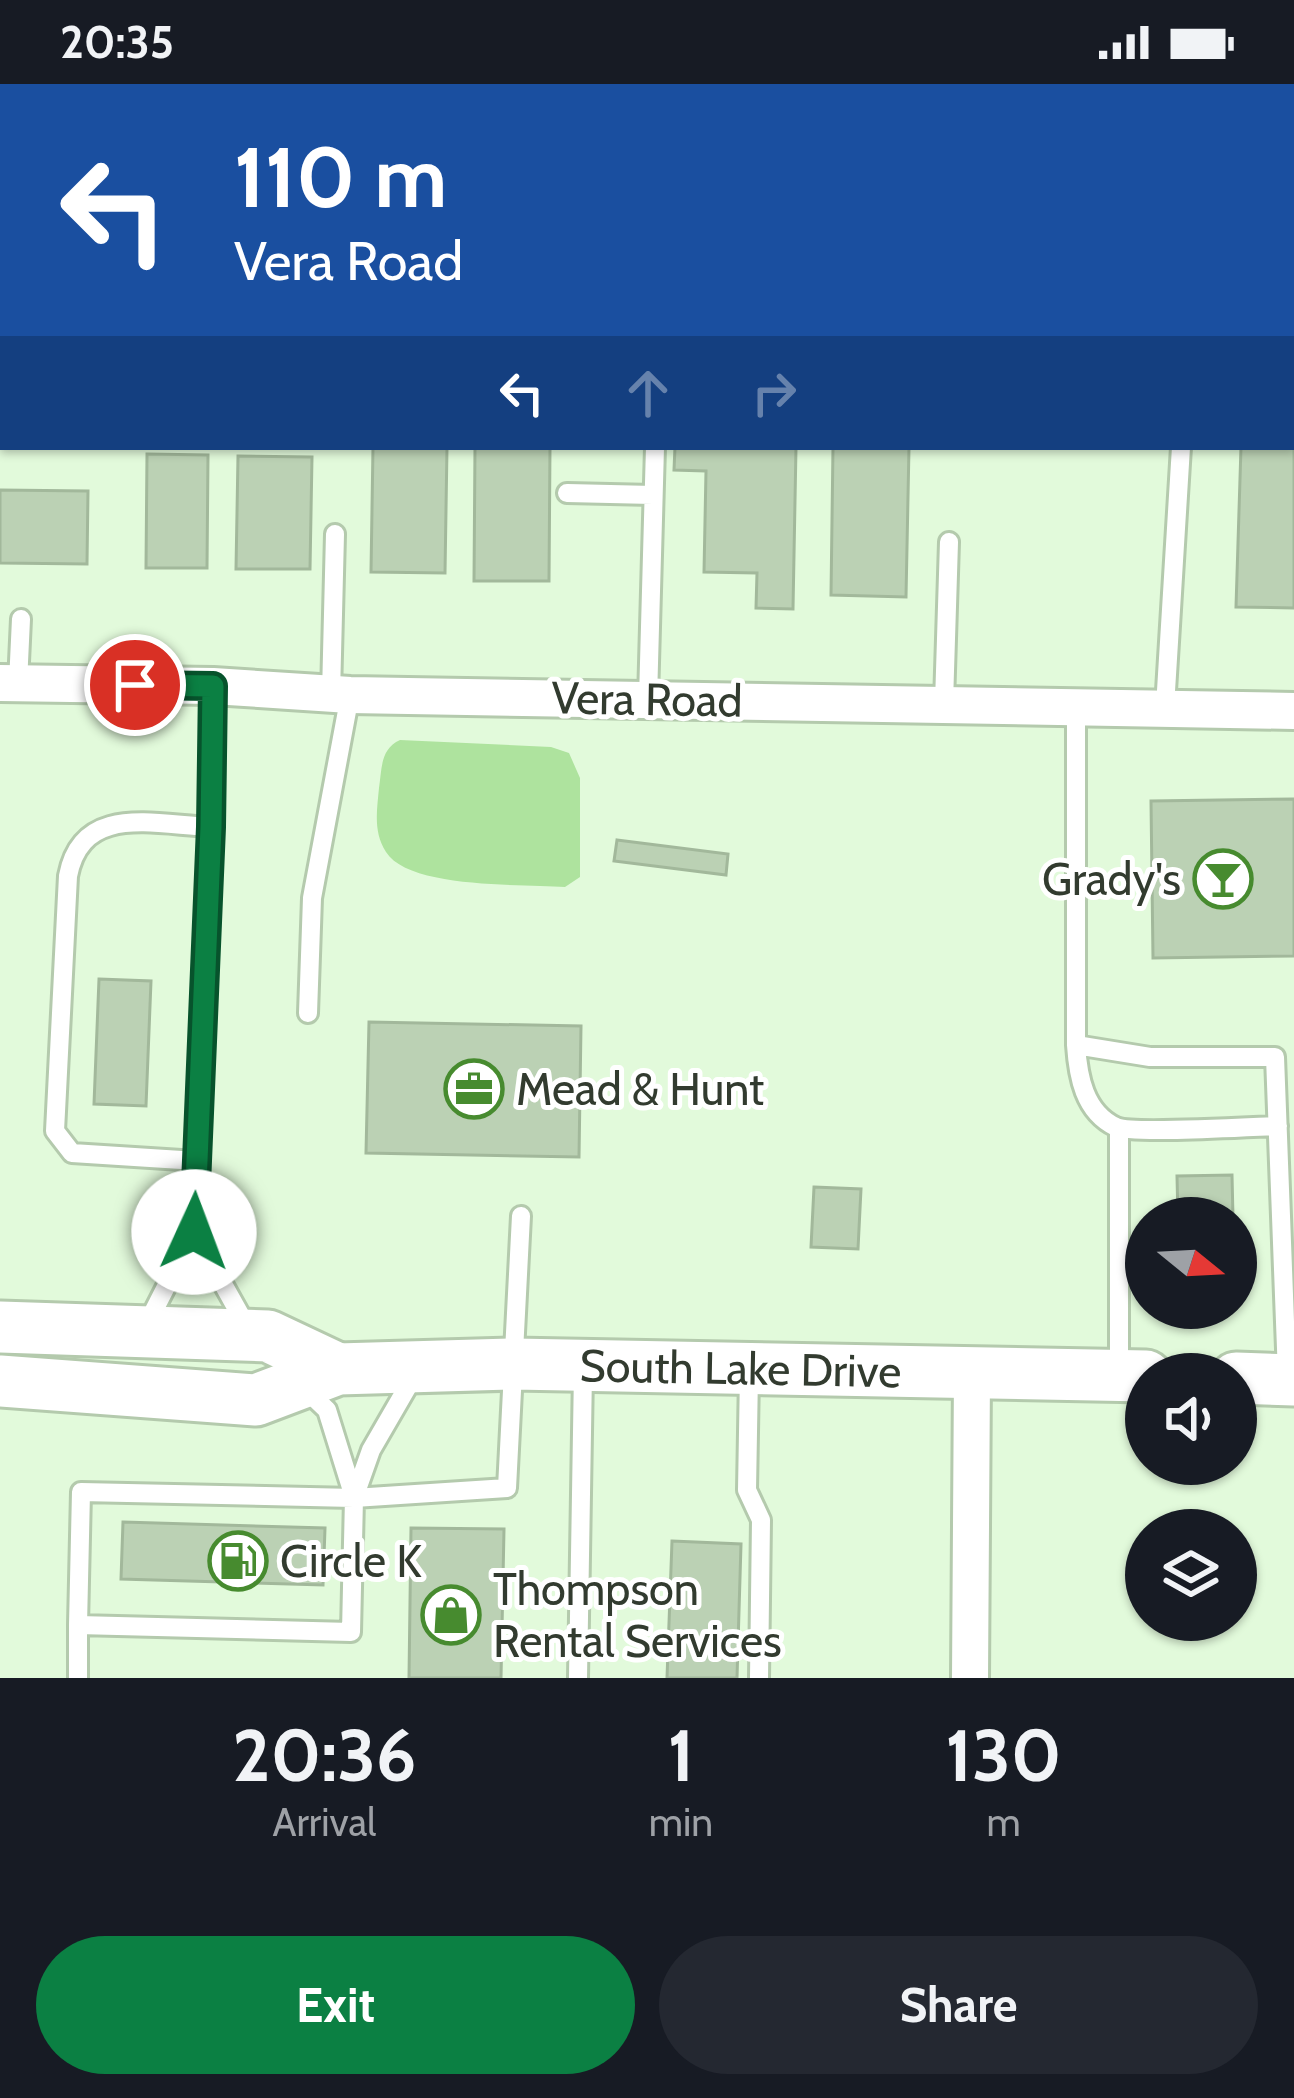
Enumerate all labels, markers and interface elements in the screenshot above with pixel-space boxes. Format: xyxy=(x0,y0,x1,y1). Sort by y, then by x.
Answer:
text: 20:35 xyxy=(60,15,174,69)
text: 110 m xyxy=(234,126,447,228)
icon: left xyxy=(36,132,192,288)
text: Vera Road xyxy=(234,228,463,294)
icon: left xyxy=(489,360,555,426)
icon: ahead xyxy=(615,360,681,426)
icon: right xyxy=(741,360,807,426)
pin xyxy=(84,634,186,736)
icon: arrive xyxy=(102,652,168,718)
street label: Vera Road xyxy=(551,670,743,728)
bar icon: Grady's xyxy=(1192,848,1254,910)
place label: Grady's xyxy=(1042,852,1181,906)
office icon: Mead & Hunt xyxy=(443,1058,505,1120)
place label: Mead & Hunt xyxy=(516,1062,764,1116)
position arrow xyxy=(131,1169,257,1295)
north arrow xyxy=(1125,1197,1257,1329)
map controls xyxy=(1125,1197,1257,1641)
street label: South Lake Drive xyxy=(579,1338,902,1398)
button: sound xyxy=(1125,1353,1257,1485)
button: layers xyxy=(1125,1509,1257,1641)
fuel station icon: Circle K xyxy=(207,1530,269,1592)
place label: Circle K xyxy=(280,1534,422,1588)
place label: Thompson Rental Services xyxy=(493,1562,782,1668)
shop icon: Thompson Rental Services xyxy=(420,1584,482,1646)
text: 20:36 xyxy=(232,1712,417,1799)
text: 1 xyxy=(668,1712,694,1799)
text: 130 xyxy=(945,1712,1062,1799)
text: Arrival xyxy=(273,1798,376,1846)
text: min xyxy=(649,1798,713,1846)
text: m xyxy=(986,1798,1021,1846)
button: Exit xyxy=(36,1936,635,2074)
button: Share xyxy=(659,1936,1258,2074)

